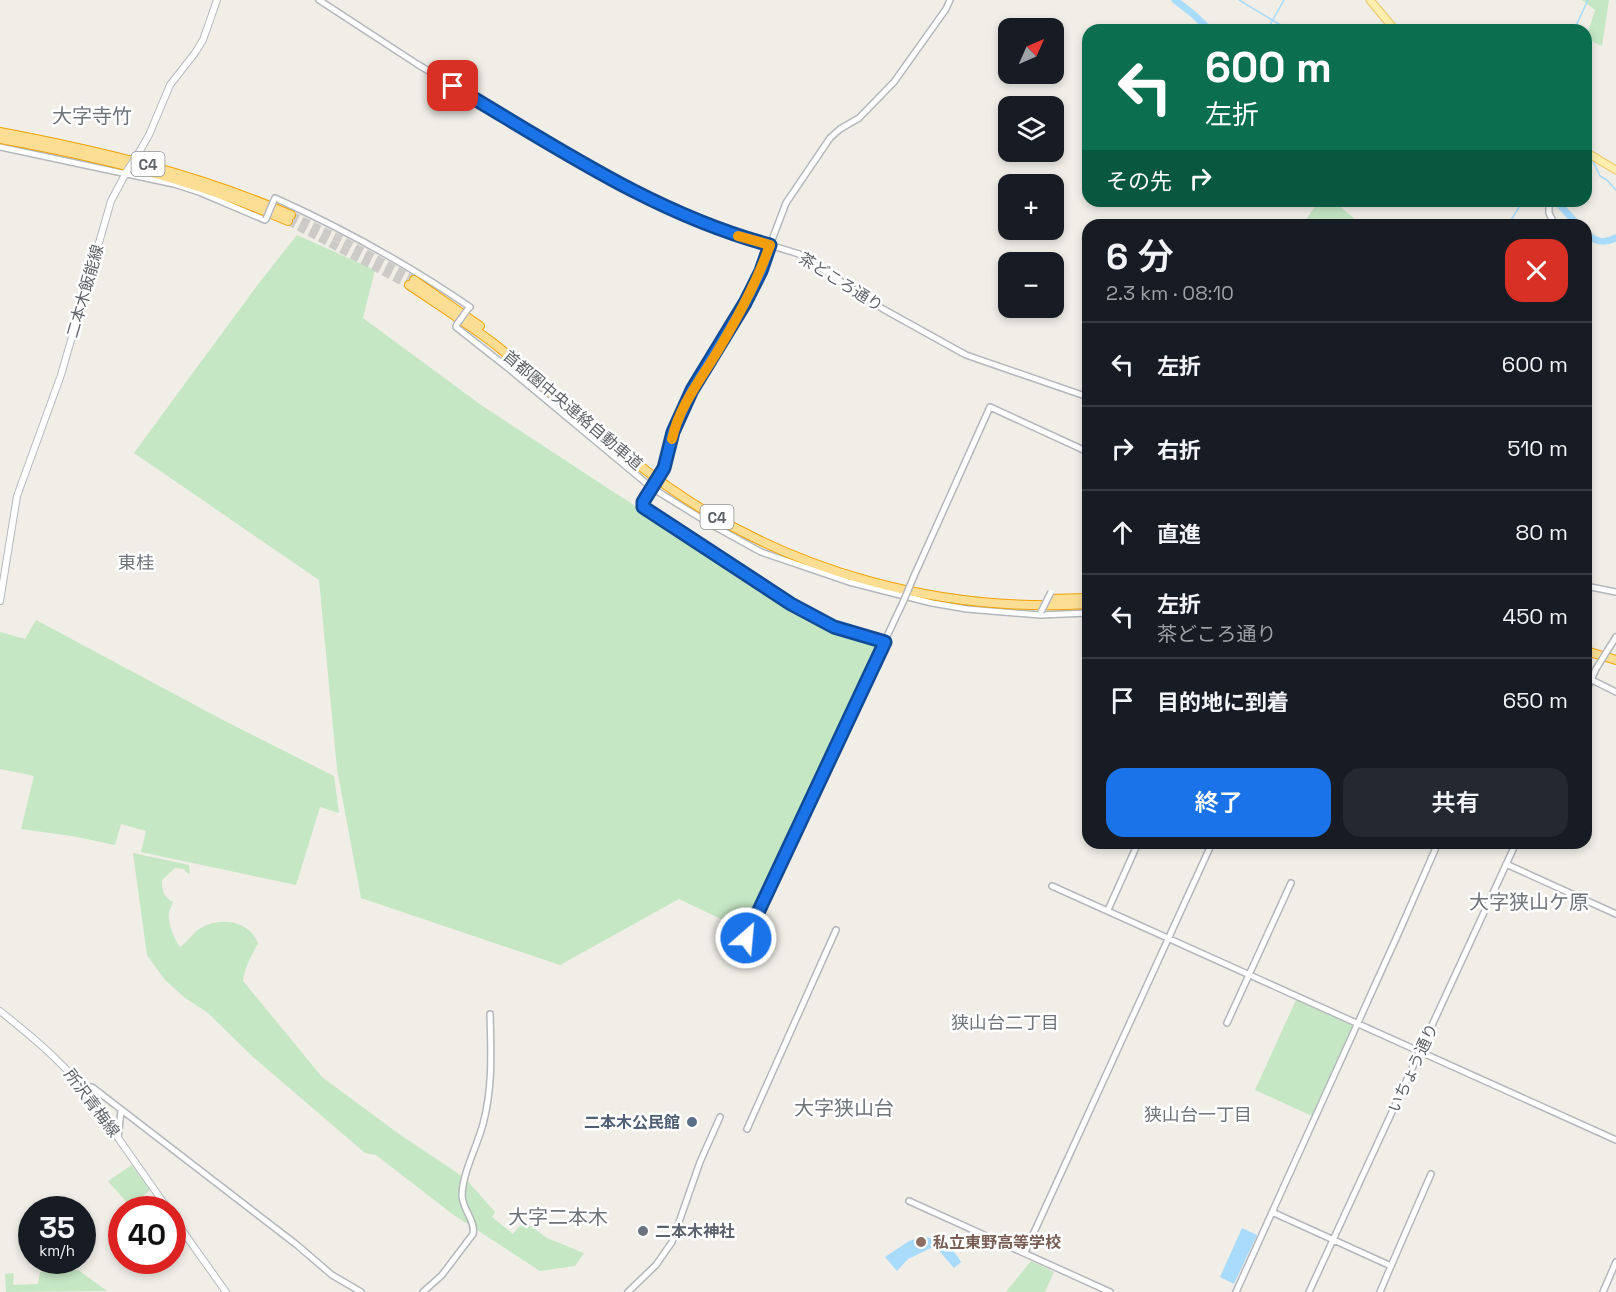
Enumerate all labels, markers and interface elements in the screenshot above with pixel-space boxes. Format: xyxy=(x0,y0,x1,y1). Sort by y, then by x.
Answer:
north arrow xyxy=(998,18,1064,84)
map controls xyxy=(998,18,1064,318)
text: 600 m xyxy=(1205,41,1332,94)
icon: left xyxy=(1106,48,1184,126)
pin xyxy=(427,60,478,111)
icon: arrive xyxy=(436,69,469,102)
button: layers xyxy=(998,96,1064,162)
text: 左折 xyxy=(1205,97,1259,132)
district label: 大字寺竹 xyxy=(52,103,132,129)
road number: C4 xyxy=(132,152,164,176)
icon: right xyxy=(1184,162,1217,195)
text: その先 xyxy=(1106,167,1172,195)
button: + xyxy=(998,174,1064,240)
text: 6 分 xyxy=(1106,234,1173,280)
button: close xyxy=(1505,239,1568,302)
street label: 二本木飯能線 xyxy=(62,242,108,340)
street label: 茶どころ通り xyxy=(795,248,887,316)
button: − xyxy=(998,252,1064,318)
text: 2.3 km · 08:10 xyxy=(1106,280,1234,306)
street label: 首都圏中央連絡自動車道 xyxy=(499,345,647,475)
icon: left xyxy=(1106,348,1139,381)
text: 600 m xyxy=(1502,350,1568,378)
text: 左折 xyxy=(1157,352,1201,380)
icon: right xyxy=(1106,432,1139,465)
text: 510 m xyxy=(1507,434,1568,462)
text: 右折 xyxy=(1157,436,1201,464)
road number: C4 xyxy=(700,505,734,529)
icon: ahead xyxy=(1106,516,1139,549)
text: 80 m xyxy=(1516,518,1568,546)
text: 直進 xyxy=(1157,520,1201,548)
district label: 東桂 xyxy=(118,551,154,574)
text: 左折 xyxy=(1157,590,1201,618)
icon: left xyxy=(1106,600,1139,633)
text: 450 m xyxy=(1502,602,1568,630)
text: 茶どころ通り xyxy=(1157,621,1276,647)
icon: arrive xyxy=(1106,684,1139,717)
text: 650 m xyxy=(1503,686,1568,714)
text: 目的地に到着 xyxy=(1157,688,1289,716)
button: 終了 xyxy=(1106,768,1331,837)
button: 共有 xyxy=(1343,768,1568,837)
district label: 大字狭山ケ原 xyxy=(1469,889,1589,915)
position arrow xyxy=(714,906,778,970)
district label: 狭山台二丁目 xyxy=(951,1011,1059,1034)
street label: いちょう通り xyxy=(1383,1020,1443,1116)
street label: 所沢青梅線 xyxy=(60,1065,124,1141)
district label: 大字狭山台 xyxy=(794,1095,894,1121)
district label: 狭山台一丁目 xyxy=(1144,1103,1252,1126)
place label: 二本木公民館 xyxy=(584,1112,680,1133)
marker: 二本木公民館 xyxy=(685,1115,699,1129)
speed limit sign: 40 xyxy=(108,1196,186,1274)
district label: 大字二本木 xyxy=(508,1204,608,1230)
text: 35 xyxy=(39,1208,75,1247)
place label: 二本木神社 xyxy=(655,1221,735,1242)
marker: 二本木神社 xyxy=(636,1224,650,1238)
place label: 私立東野高等学校 xyxy=(933,1232,1061,1253)
marker: 私立東野高等学校 xyxy=(914,1235,928,1249)
text: km/h xyxy=(39,1241,75,1260)

